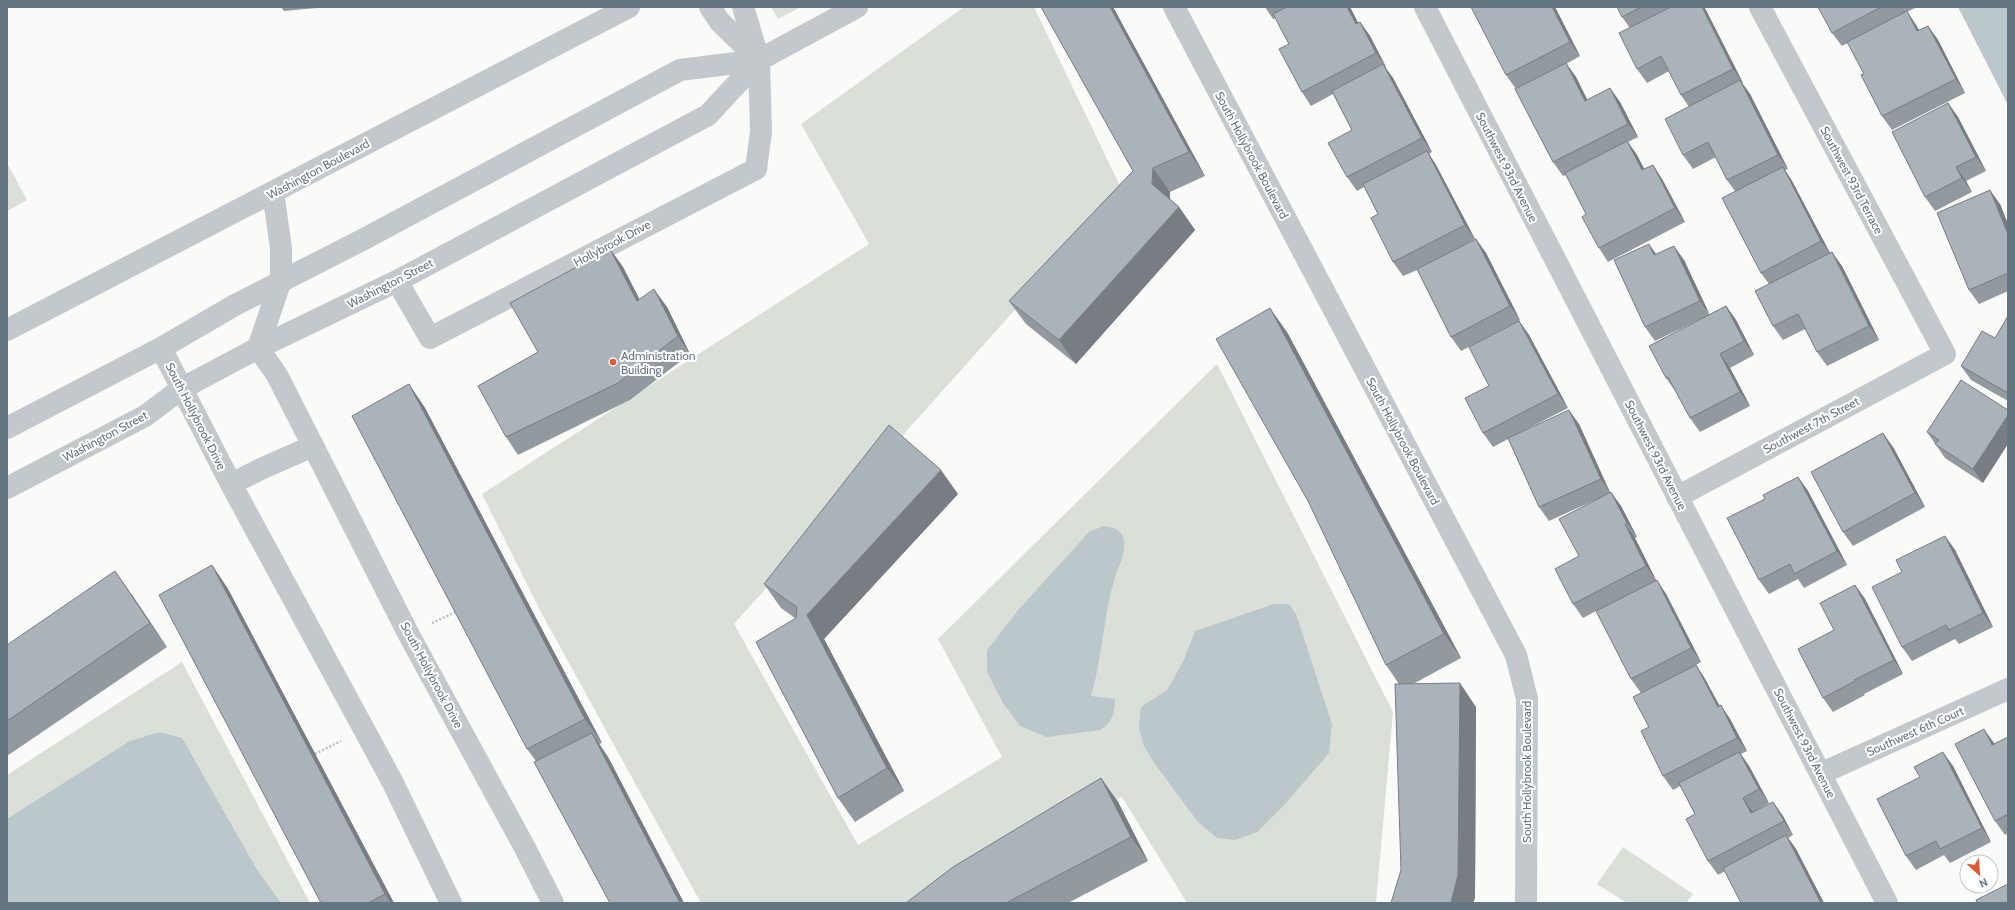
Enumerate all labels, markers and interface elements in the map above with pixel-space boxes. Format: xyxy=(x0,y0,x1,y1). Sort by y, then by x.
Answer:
street label: South Hollybrook Boulevard xyxy=(1212,89,1292,221)
street label: Southwest 93rd Avenue xyxy=(1473,110,1541,224)
street label: Southwest 93rd Terrace xyxy=(1817,124,1887,236)
street label: Washington Boulevard xyxy=(264,136,372,202)
street label: Hollybrook Drive xyxy=(571,216,653,270)
street label: Washington Street xyxy=(345,255,435,311)
place label: Administration Building xyxy=(621,348,696,377)
marker: Administration Building xyxy=(608,357,618,367)
street label: South Hollybrook Drive xyxy=(162,360,230,472)
street label: South Hollybrook Boulevard xyxy=(1363,375,1443,507)
street label: Southwest 7th Street xyxy=(1760,393,1862,457)
street label: Southwest 93rd Avenue xyxy=(1622,398,1690,512)
street label: Washington Street xyxy=(60,407,150,465)
street label: South Hollybrook Drive xyxy=(398,619,466,731)
street label: Southwest 93rd Avenue xyxy=(1771,686,1839,800)
street label: South Hollybrook Boulevard xyxy=(1519,701,1534,843)
street label: Southwest 6th Court xyxy=(1864,703,1966,759)
north arrow xyxy=(1959,854,1999,894)
text: N xyxy=(1977,875,1990,891)

